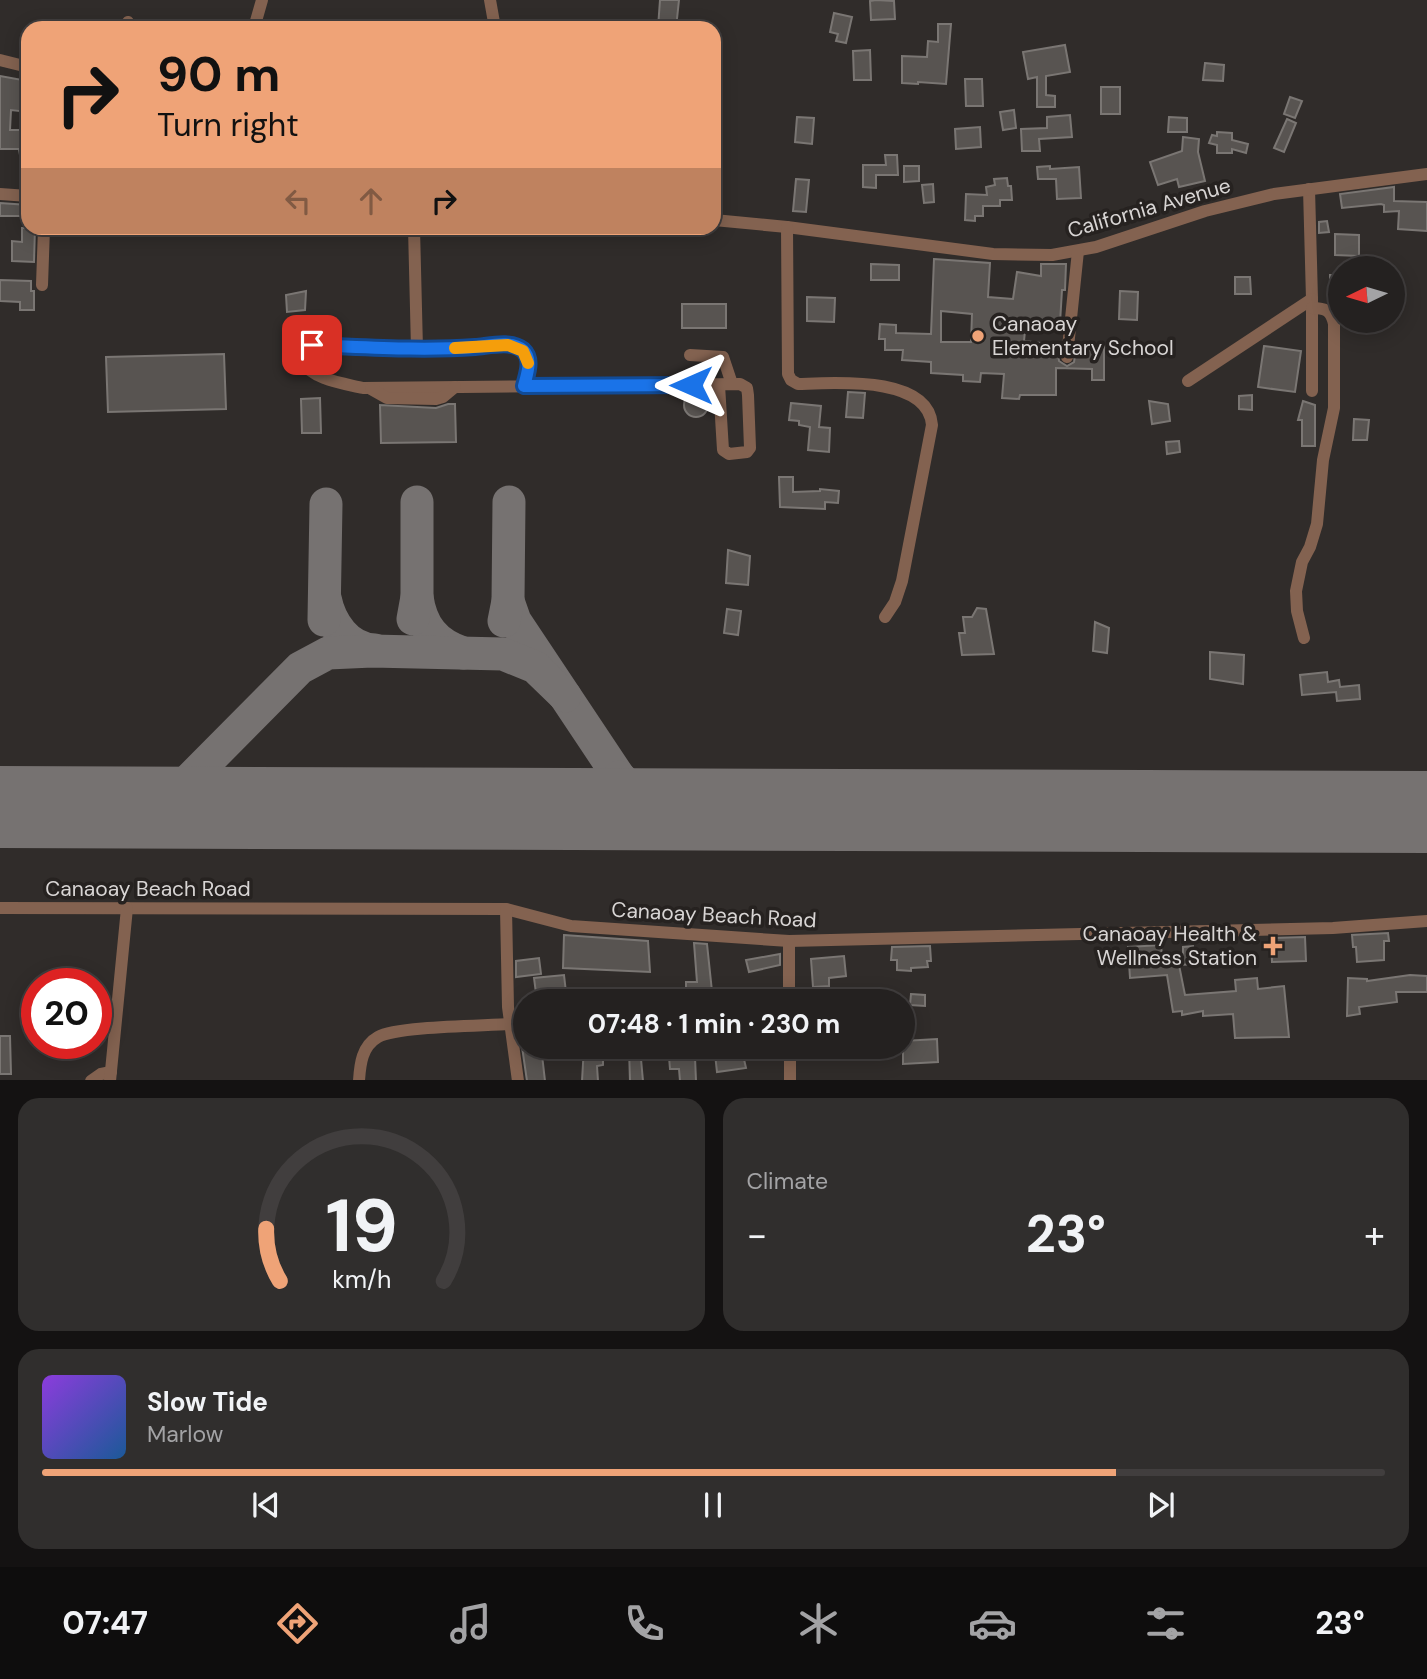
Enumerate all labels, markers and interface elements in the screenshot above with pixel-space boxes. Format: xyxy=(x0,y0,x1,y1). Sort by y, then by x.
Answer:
text: 90 m xyxy=(157,42,280,106)
icon: right xyxy=(42,49,133,140)
text: Turn right xyxy=(157,104,299,146)
street label: California Avenue xyxy=(1064,171,1234,245)
icon: left xyxy=(279,182,317,220)
icon: ahead xyxy=(352,182,390,220)
icon: right xyxy=(425,182,463,220)
north arrow xyxy=(1328,256,1405,332)
map controls xyxy=(1328,256,1405,333)
place label: Canaoay Elementary School xyxy=(992,310,1174,362)
pin xyxy=(282,315,342,375)
icon: arrive xyxy=(293,326,331,364)
marker: Canaoay Elementary School xyxy=(970,328,986,344)
position arrow xyxy=(654,348,728,422)
street label: Canaoay Beach Road xyxy=(45,875,251,903)
street label: Canaoay Beach Road xyxy=(611,896,817,934)
place label: Canaoay Health & Wellness Station xyxy=(1083,920,1257,972)
marker: Canaoay Health & Wellness Station xyxy=(1263,936,1283,956)
speed limit sign: 20 xyxy=(21,968,112,1059)
text: 07:48 · 1 min · 230 m xyxy=(588,1007,840,1041)
text: Climate xyxy=(747,1166,828,1196)
text: 19 xyxy=(325,1179,398,1274)
text: 23° xyxy=(1026,1200,1106,1268)
text: − xyxy=(747,1210,767,1260)
text: + xyxy=(1364,1210,1385,1260)
text: km/h xyxy=(332,1262,391,1295)
text: Slow Tide xyxy=(147,1385,268,1419)
text: Marlow xyxy=(147,1419,223,1449)
icon: previous xyxy=(247,1486,285,1524)
icon: pause xyxy=(694,1486,732,1524)
icon: next xyxy=(1142,1486,1180,1524)
icon: directions xyxy=(273,1599,322,1648)
icon: music xyxy=(446,1599,495,1648)
icon: phone xyxy=(620,1599,669,1648)
icon: climate xyxy=(794,1599,843,1648)
icon: car xyxy=(968,1599,1017,1648)
icon: filters xyxy=(1141,1599,1190,1648)
text: 07:47 xyxy=(62,1602,148,1644)
text: 23° xyxy=(1315,1602,1365,1644)

